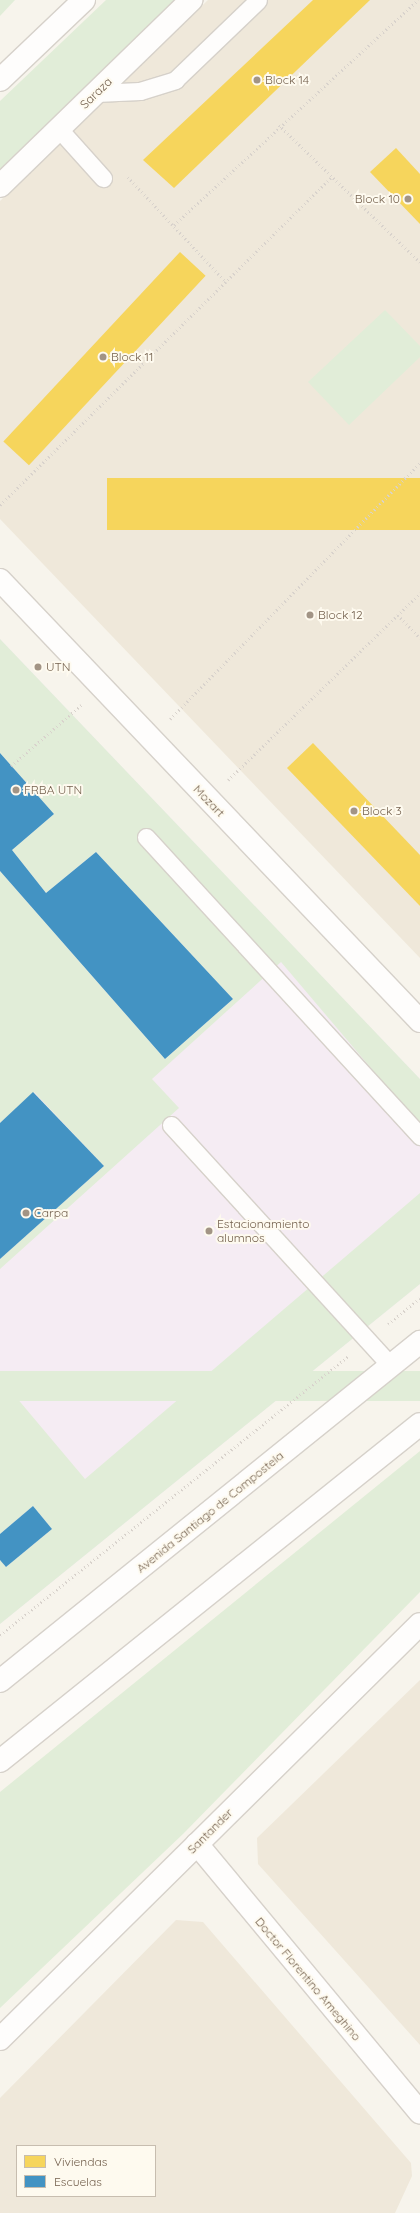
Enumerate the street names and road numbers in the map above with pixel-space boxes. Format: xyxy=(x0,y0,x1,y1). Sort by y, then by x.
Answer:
street label: Saraza xyxy=(77,74,115,112)
street label: Mozart xyxy=(190,782,228,820)
street label: Avenida Santiago de Compostela xyxy=(134,1448,286,1576)
street label: Santander xyxy=(184,1805,236,1857)
street label: Doctor Florentino Ameghino xyxy=(252,1914,364,2044)

